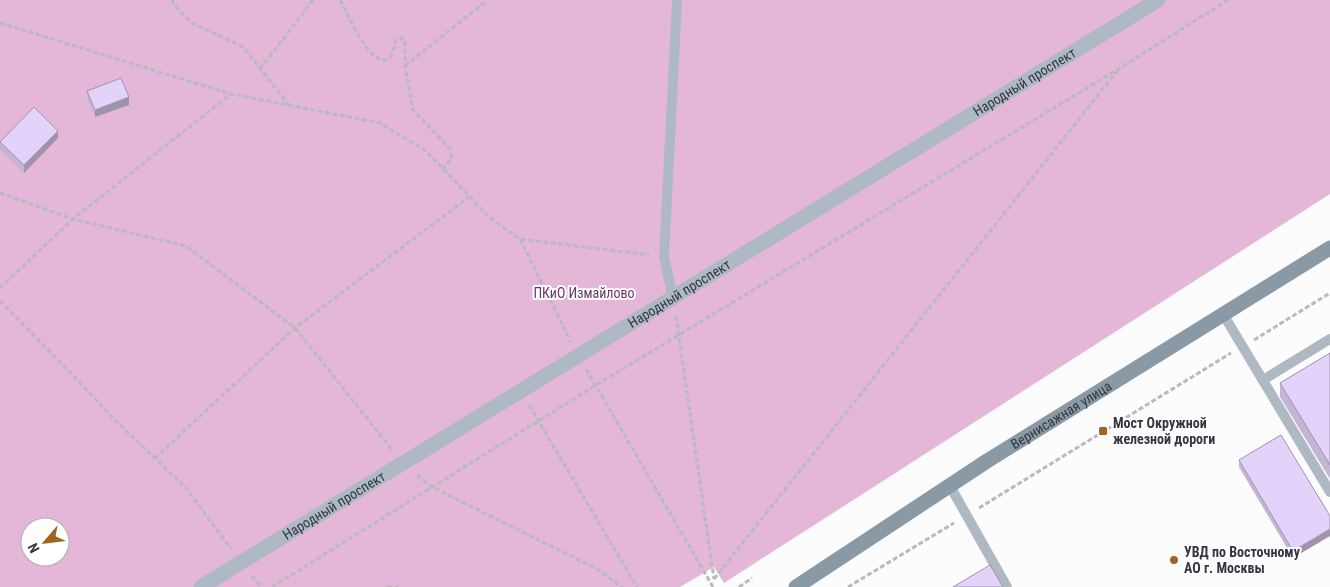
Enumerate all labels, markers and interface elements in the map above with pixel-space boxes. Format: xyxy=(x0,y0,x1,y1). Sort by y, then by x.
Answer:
street label: Народный проспект xyxy=(970,44,1079,119)
street label: Народный проспект xyxy=(625,256,733,331)
park label: ПКиО Измайлово xyxy=(533,285,635,301)
street label: Вернисажная улица xyxy=(1008,378,1114,452)
place label: Мост Окружной железной дороги xyxy=(1113,415,1215,447)
marker: Мост Окружной железной дороги xyxy=(1097,425,1109,437)
street label: Народный проспект xyxy=(280,468,388,543)
north arrow xyxy=(20,517,70,567)
text: N xyxy=(24,541,43,556)
place label: УВД по Восточному АО г. Москвы xyxy=(1184,544,1301,576)
marker: УВД по Восточному АО г. Москвы xyxy=(1168,554,1180,566)

